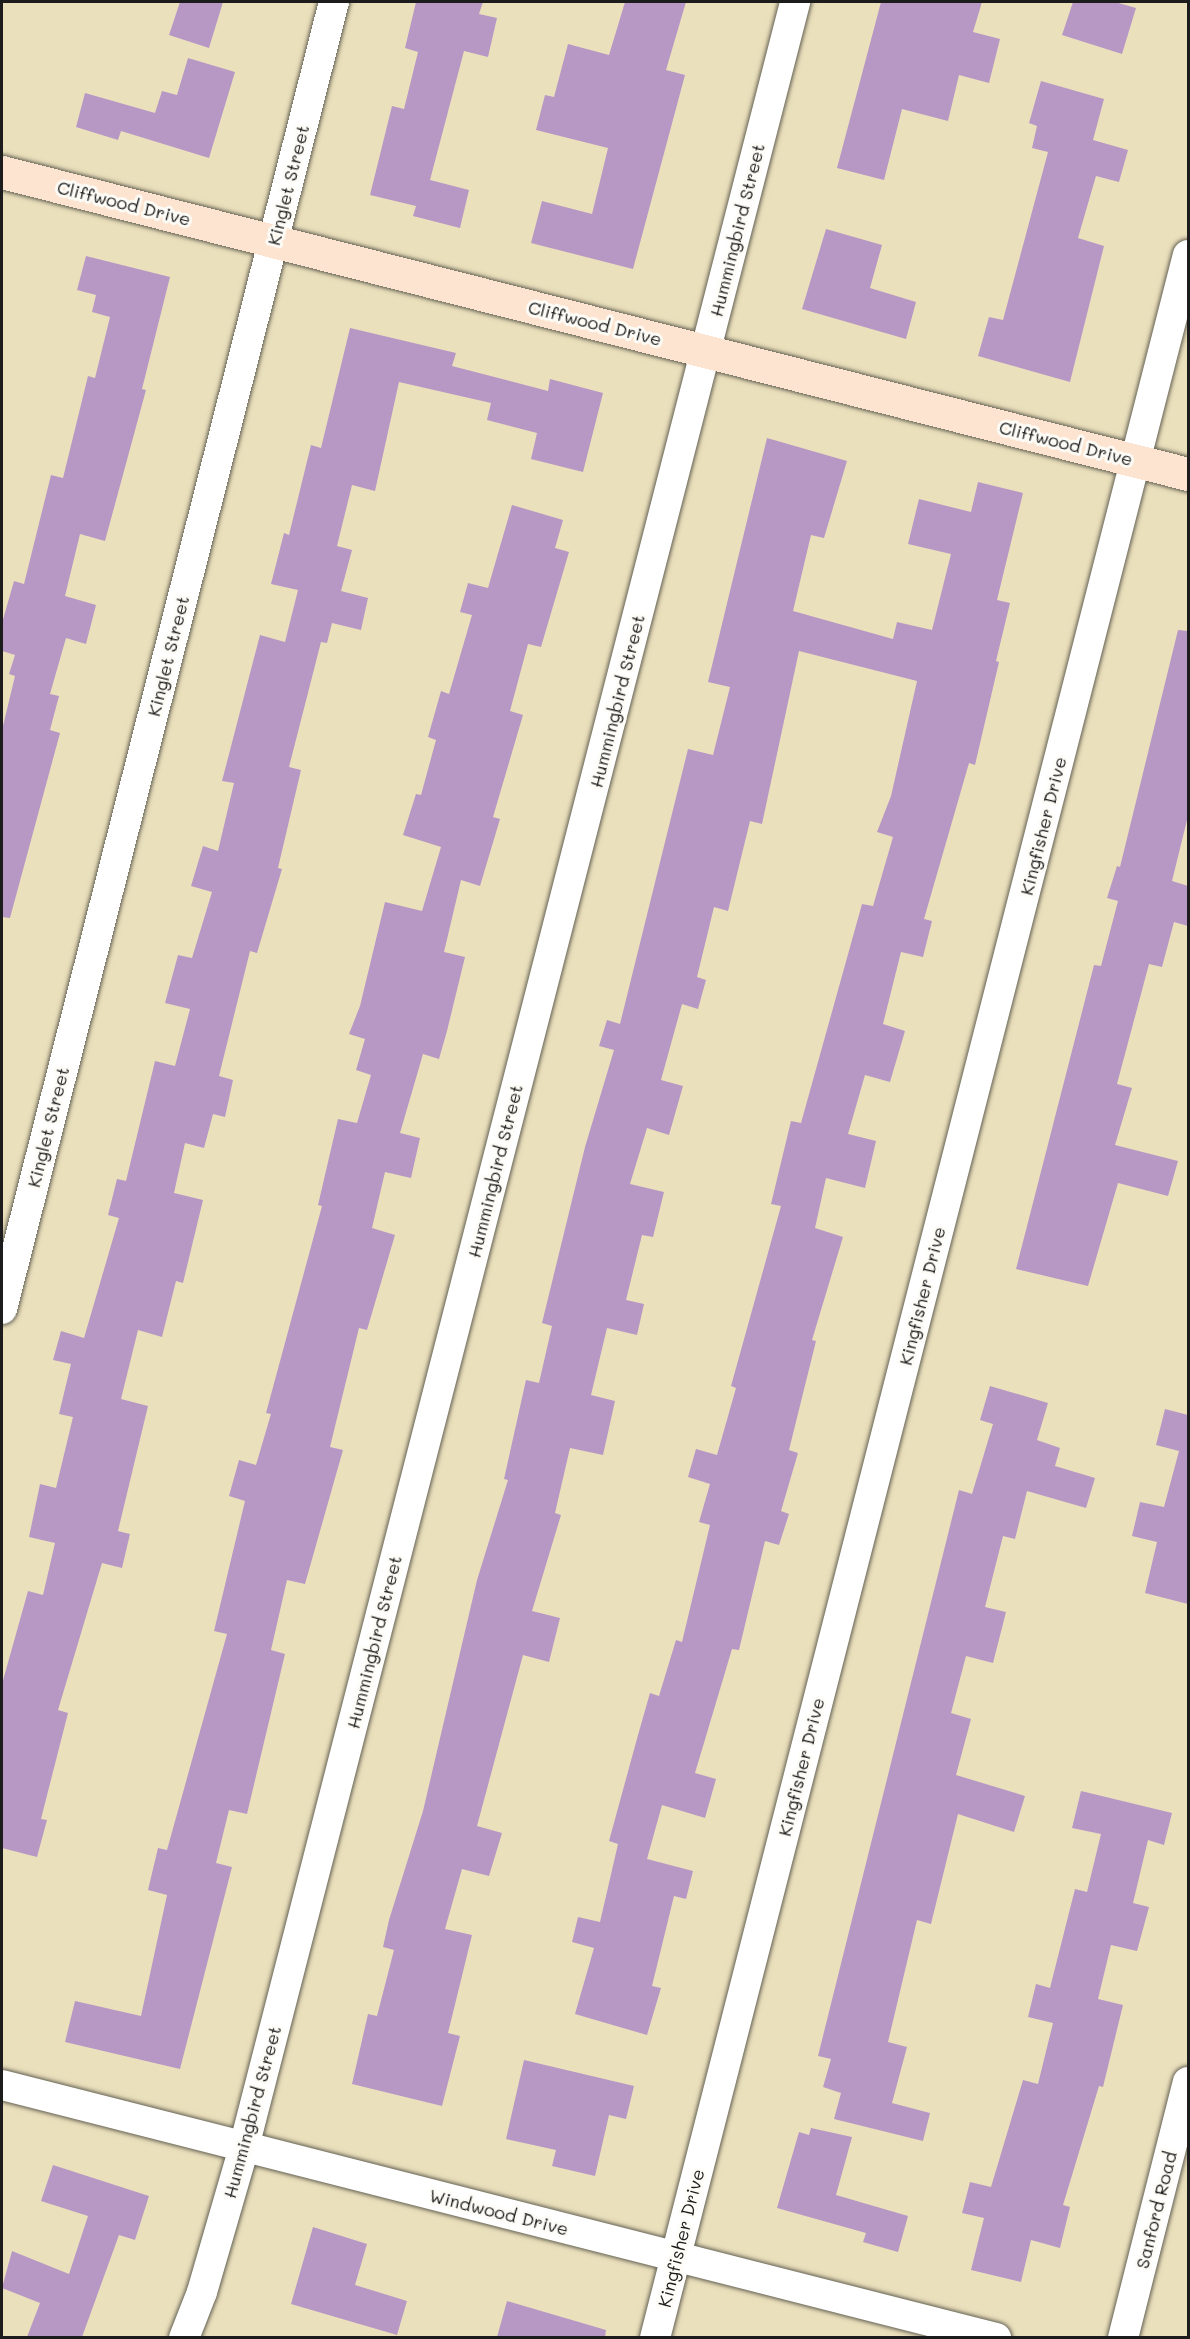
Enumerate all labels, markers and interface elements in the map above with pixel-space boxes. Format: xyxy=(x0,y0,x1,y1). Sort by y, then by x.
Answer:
street label: Kinglet Street xyxy=(263,122,313,248)
street label: Hummingbird Street xyxy=(705,141,769,319)
street label: Cliffwood Drive xyxy=(55,176,193,230)
street label: Cliffwood Drive xyxy=(526,296,664,350)
street label: Cliffwood Drive xyxy=(997,416,1135,470)
street label: Kinglet Street xyxy=(143,593,193,719)
street label: Hummingbird Street xyxy=(585,612,649,790)
street label: Kingfisher Drive xyxy=(1015,755,1071,897)
street label: Kinglet Street xyxy=(23,1064,73,1190)
street label: Hummingbird Street xyxy=(463,1082,527,1260)
street label: Kingfisher Drive xyxy=(894,1225,950,1367)
street label: Hummingbird Street xyxy=(342,1553,406,1731)
street label: Kingfisher Drive xyxy=(773,1696,829,1838)
street label: Hummingbird Street xyxy=(219,2023,285,2201)
street label: Sanford Road xyxy=(1131,2149,1181,2271)
street label: Kingfisher Drive xyxy=(653,2167,709,2309)
street label: Windwood Drive xyxy=(427,2184,571,2240)

